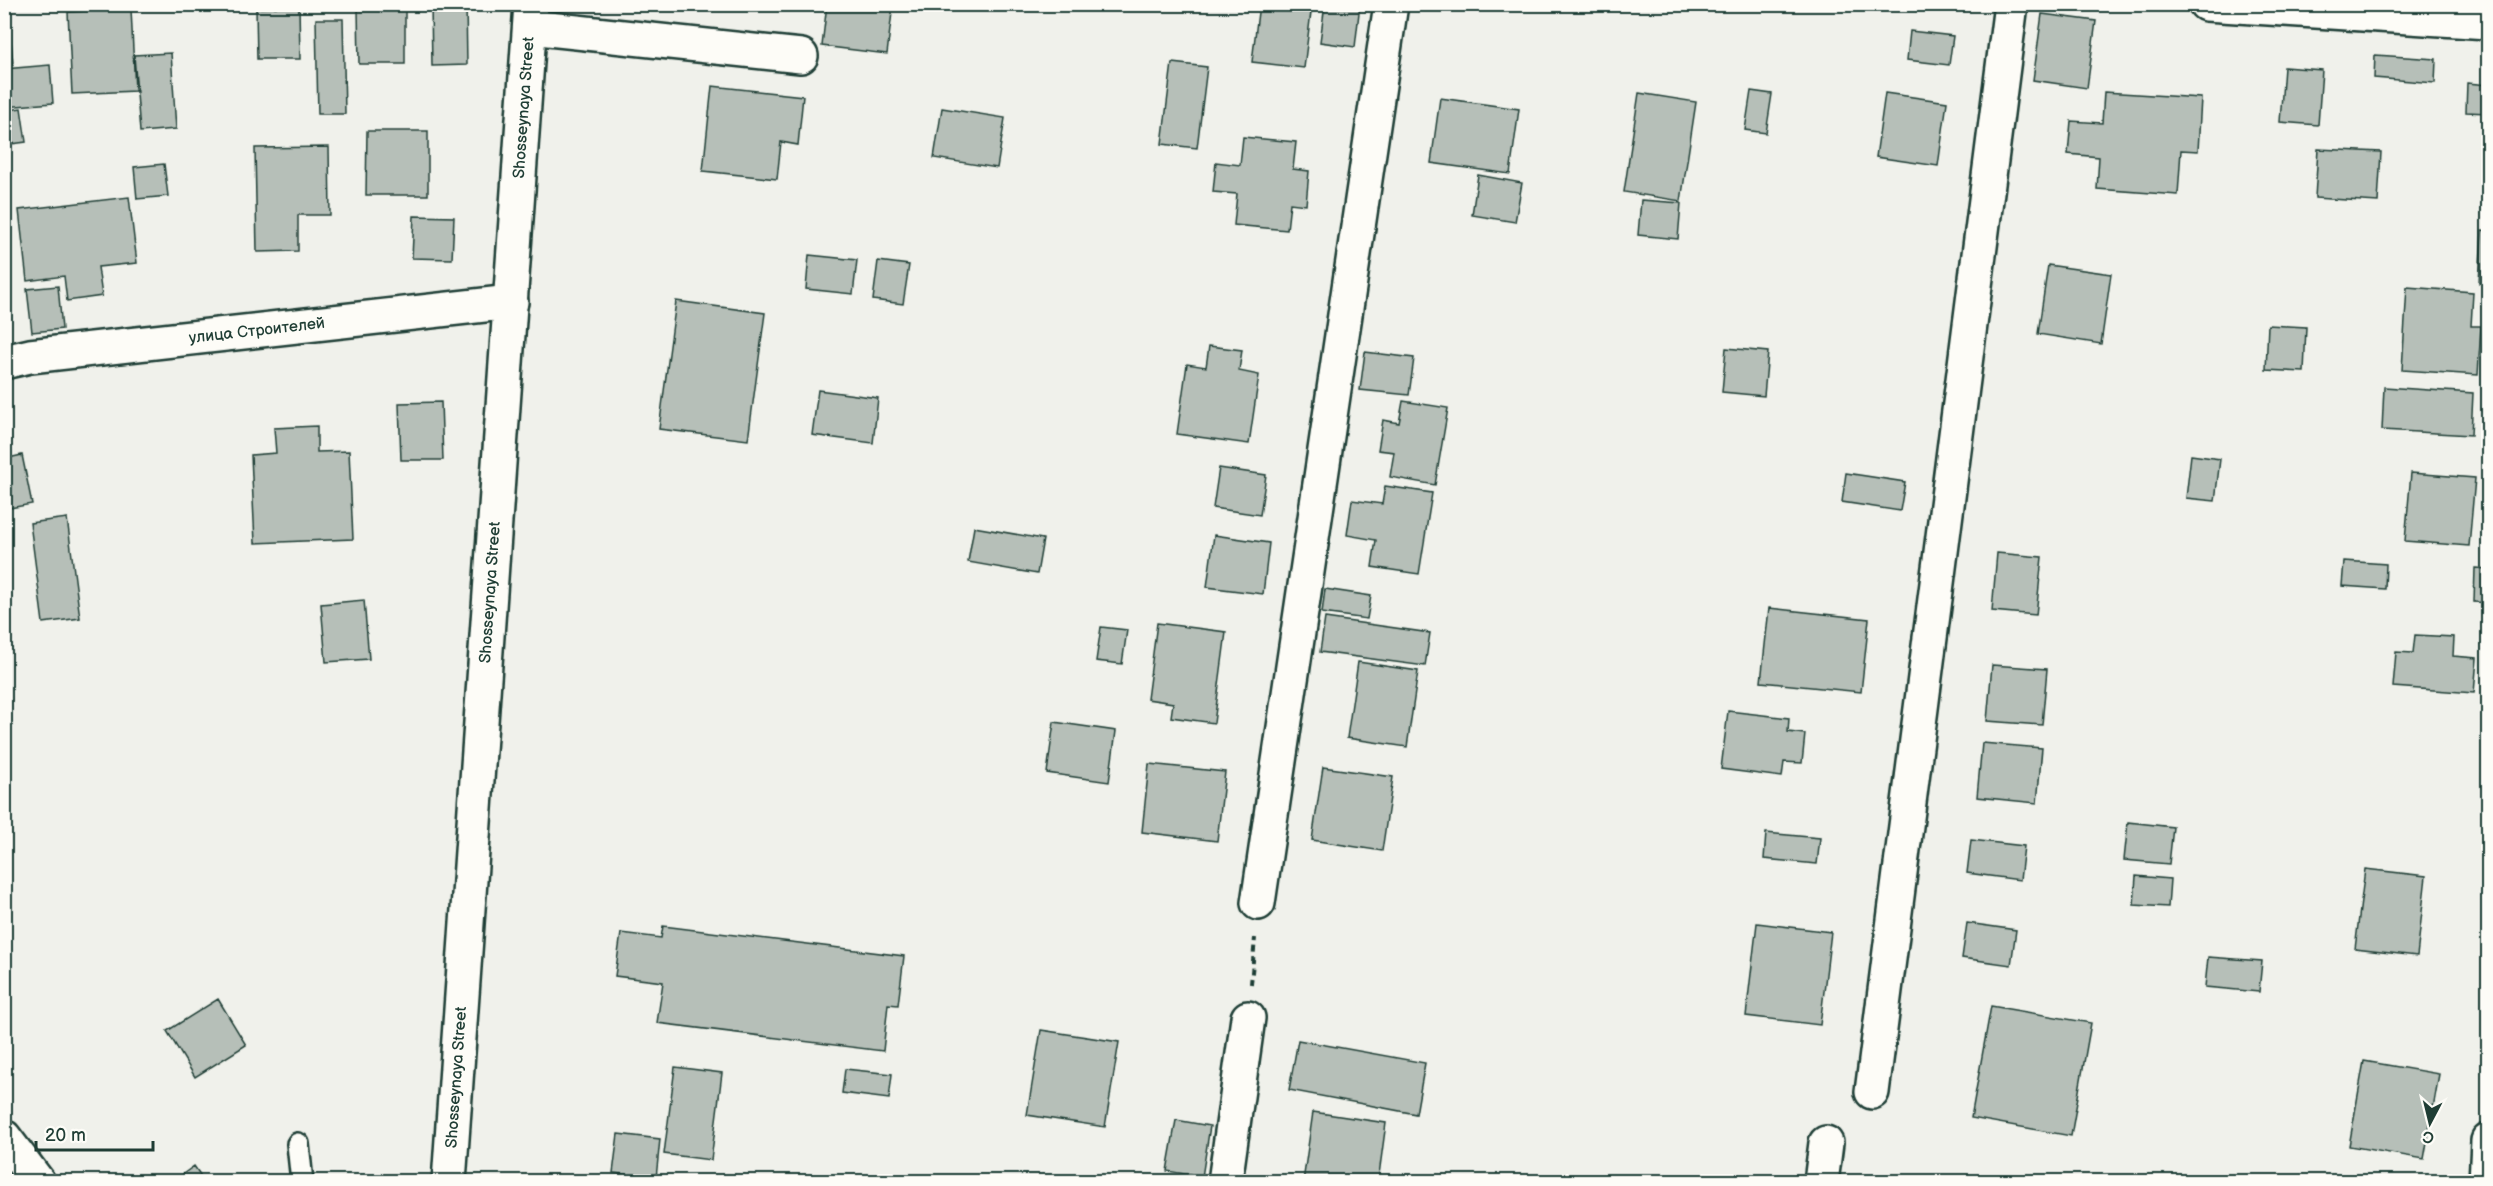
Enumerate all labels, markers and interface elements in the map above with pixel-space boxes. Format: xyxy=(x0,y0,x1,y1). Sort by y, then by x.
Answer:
street label: Shosseynaya Street xyxy=(509,36,538,179)
street label: улица Строителей xyxy=(188,313,326,348)
street label: Shosseynaya Street xyxy=(476,521,504,664)
street label: Shosseynaya Street xyxy=(442,1006,471,1149)
north arrow xyxy=(2400,1093,2460,1153)
scale bar xyxy=(36,1114,153,1152)
text: 20 m xyxy=(45,1125,86,1146)
text: С xyxy=(2422,1126,2435,1147)

